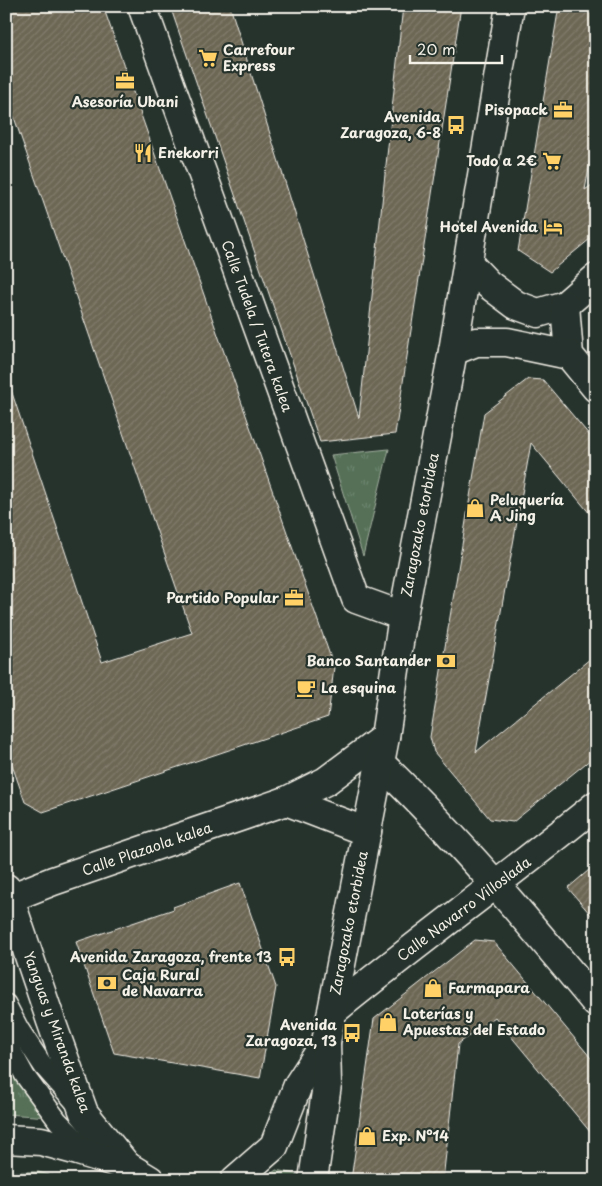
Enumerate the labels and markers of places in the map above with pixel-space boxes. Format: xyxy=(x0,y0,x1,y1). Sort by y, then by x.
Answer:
place label: Carrefour Express xyxy=(223,39,295,76)
supermarket icon: Carrefour Express xyxy=(197,47,219,69)
office icon: Asesoría Ubani xyxy=(114,70,136,92)
place label: Asesoría Ubani xyxy=(72,91,178,112)
place label: Pisopack xyxy=(484,99,549,120)
office icon: Pisopack xyxy=(552,99,574,121)
place label: Avenida Zaragoza, 6-8 xyxy=(340,106,441,143)
bus stop icon: Avenida Zaragoza, 6-8 xyxy=(445,114,467,136)
restaurant icon: Enekorri xyxy=(132,142,154,164)
place label: Enekorri xyxy=(158,142,219,163)
place label: Todo a 2€ xyxy=(466,150,537,171)
supermarket icon: Todo a 2€ xyxy=(541,150,563,172)
place label: Hotel Avenida xyxy=(439,216,538,237)
hotel icon: Hotel Avenida xyxy=(542,216,564,238)
place label: Peluquería A Jing xyxy=(490,489,564,526)
shop icon: Peluquería A Jing xyxy=(464,497,486,519)
place label: Partido Popular xyxy=(166,587,280,608)
office icon: Partido Popular xyxy=(283,587,305,609)
place label: Banco Santander xyxy=(306,650,432,671)
bank icon: Banco Santander xyxy=(435,650,457,672)
cafe icon: La esquina xyxy=(295,677,317,699)
place label: La esquina xyxy=(321,677,397,698)
place label: Avenida Zaragoza, frente 13 xyxy=(69,946,272,967)
bus stop icon: Avenida Zaragoza, frente 13 xyxy=(276,946,298,968)
place label: Caja Rural de Navarra xyxy=(122,964,203,1001)
bank icon: Caja Rural de Navarra xyxy=(96,972,118,994)
shop icon: Farmapara xyxy=(422,977,444,999)
place label: Farmapara xyxy=(448,977,530,998)
place label: Loterías y Apuestas del Estado xyxy=(402,1003,545,1040)
shop icon: Loterías y Apuestas del Estado xyxy=(377,1011,399,1033)
place label: Avenida Zaragoza, 13 xyxy=(246,1014,337,1051)
bus stop icon: Avenida Zaragoza, 13 xyxy=(341,1022,363,1044)
shop icon: Exp. N°14 xyxy=(356,1125,378,1147)
place label: Exp. N°14 xyxy=(382,1125,449,1146)

